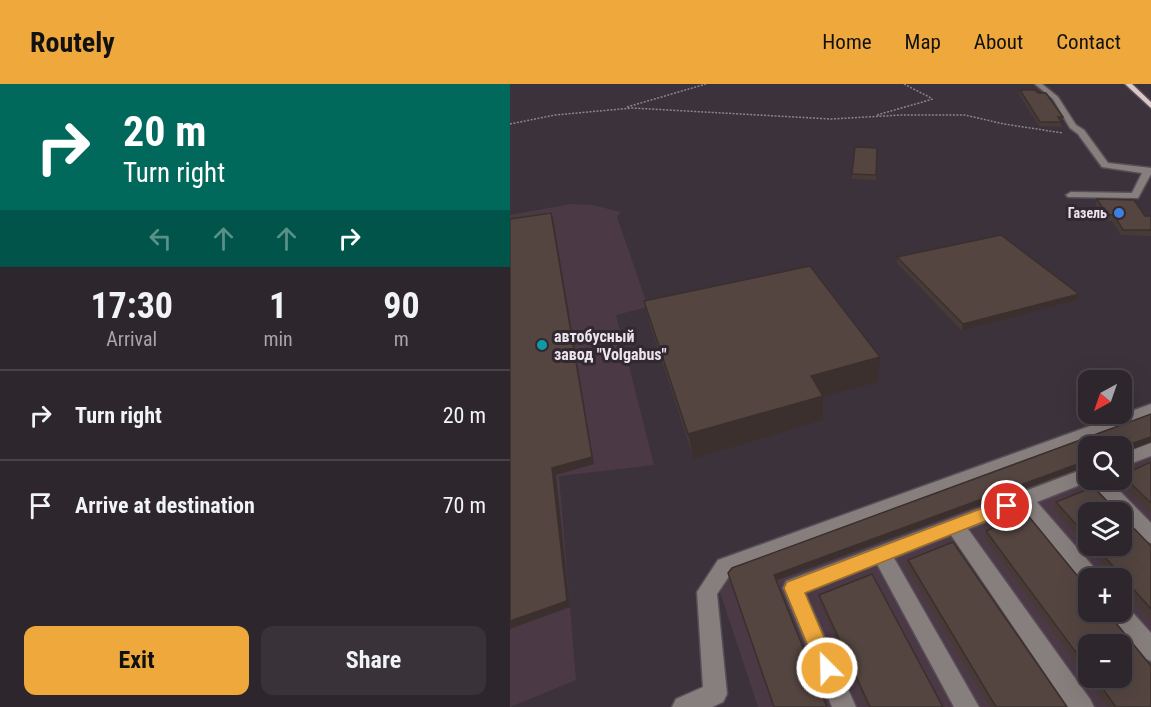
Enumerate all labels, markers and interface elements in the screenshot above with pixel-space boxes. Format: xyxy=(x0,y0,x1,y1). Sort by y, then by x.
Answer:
text: Routely xyxy=(30,26,115,59)
text: Home xyxy=(822,30,872,54)
text: Map xyxy=(905,30,941,54)
text: About xyxy=(974,30,1023,54)
text: Contact xyxy=(1056,30,1121,54)
text: 20 m xyxy=(123,107,206,156)
icon: right xyxy=(24,108,102,186)
text: Turn right xyxy=(123,157,225,189)
place label: Газель xyxy=(1068,205,1107,221)
marker: Газель xyxy=(1112,206,1126,220)
icon: left xyxy=(144,222,177,255)
icon: ahead xyxy=(207,222,240,255)
icon: ahead xyxy=(270,222,303,255)
icon: right xyxy=(333,222,366,255)
text: 17:30 xyxy=(90,285,173,327)
text: 1 xyxy=(269,285,287,327)
text: 90 xyxy=(383,285,420,327)
text: Arrival xyxy=(106,327,157,351)
text: min xyxy=(263,327,293,351)
text: m xyxy=(394,327,409,351)
place label: автобусный завод "Volgabus" xyxy=(554,327,667,364)
marker: автобусный завод "Volgabus" xyxy=(535,338,549,352)
north arrow xyxy=(1078,370,1132,424)
map controls xyxy=(1078,370,1132,688)
icon: right xyxy=(24,399,57,432)
text: Turn right xyxy=(75,403,162,428)
text: 20 m xyxy=(443,403,486,428)
button: search xyxy=(1078,436,1132,490)
pin xyxy=(981,480,1032,531)
icon: arrive xyxy=(24,489,57,522)
icon: arrive xyxy=(990,489,1023,522)
text: Arrive at destination xyxy=(75,493,255,518)
text: 70 m xyxy=(443,493,486,518)
button: layers xyxy=(1078,502,1132,556)
button: + xyxy=(1078,568,1132,622)
button: Exit xyxy=(24,626,249,695)
button: Share xyxy=(261,626,486,695)
button: − xyxy=(1078,634,1132,688)
position arrow xyxy=(795,636,859,700)

